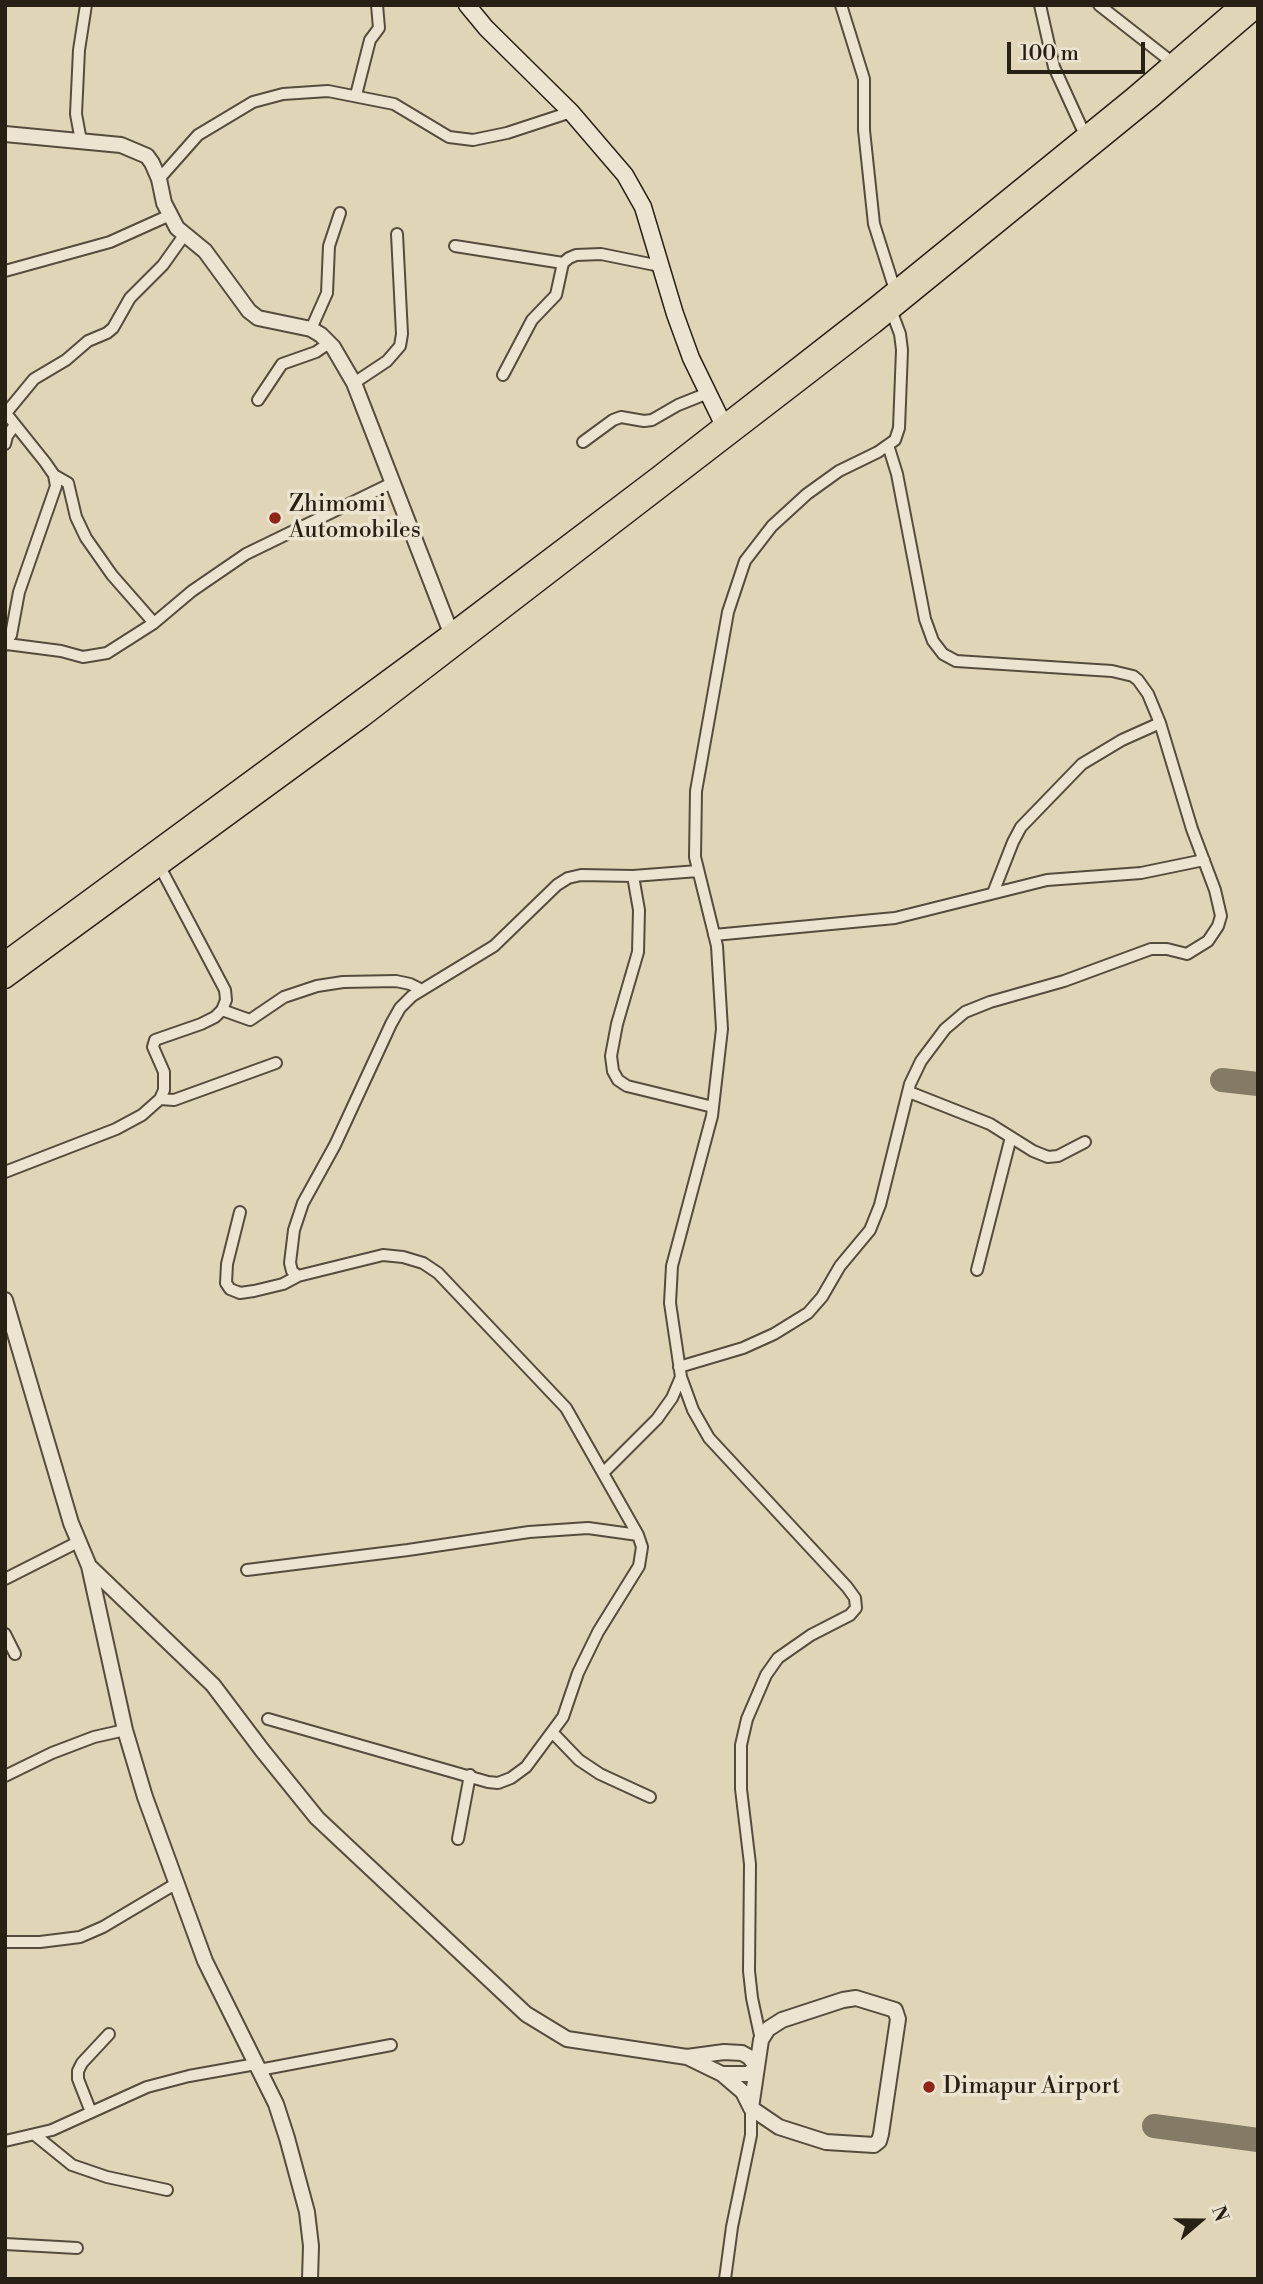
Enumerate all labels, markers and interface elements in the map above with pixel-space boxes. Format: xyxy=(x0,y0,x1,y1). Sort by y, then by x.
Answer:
scale bar xyxy=(1011,28,1149,72)
text: 100 m xyxy=(1020,41,1079,67)
place label: Zhimomi Automobiles xyxy=(289,491,421,545)
marker: Zhimomi Automobiles xyxy=(267,510,283,526)
place label: Dimapur Airport xyxy=(943,2073,1120,2101)
marker: Dimapur Airport xyxy=(921,2079,937,2095)
north arrow xyxy=(1165,2186,1235,2256)
text: N xyxy=(1206,2203,1234,2225)

